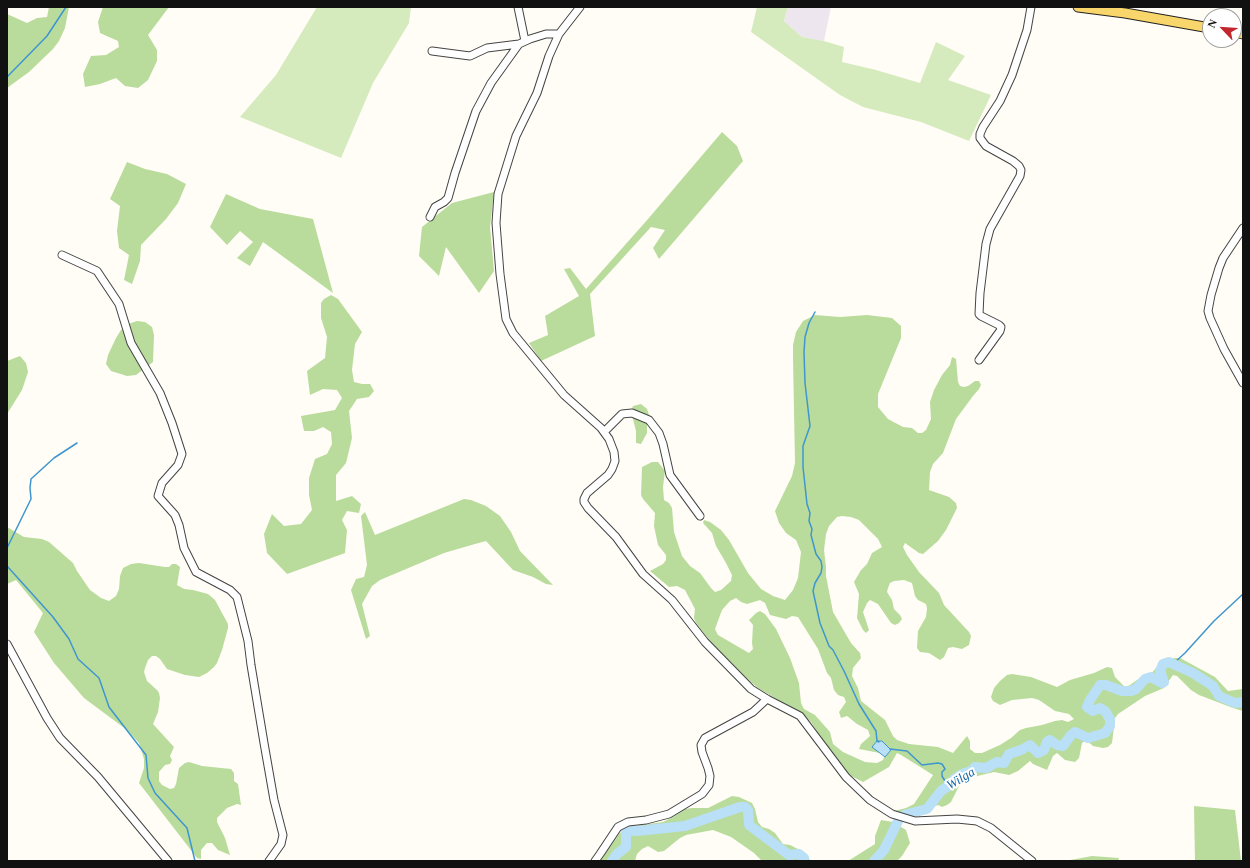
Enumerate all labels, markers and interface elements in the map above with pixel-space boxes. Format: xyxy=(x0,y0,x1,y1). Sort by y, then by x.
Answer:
north arrow xyxy=(1202,8,1242,48)
text: N xyxy=(1205,17,1219,29)
water label: Wilga xyxy=(944,765,978,793)

